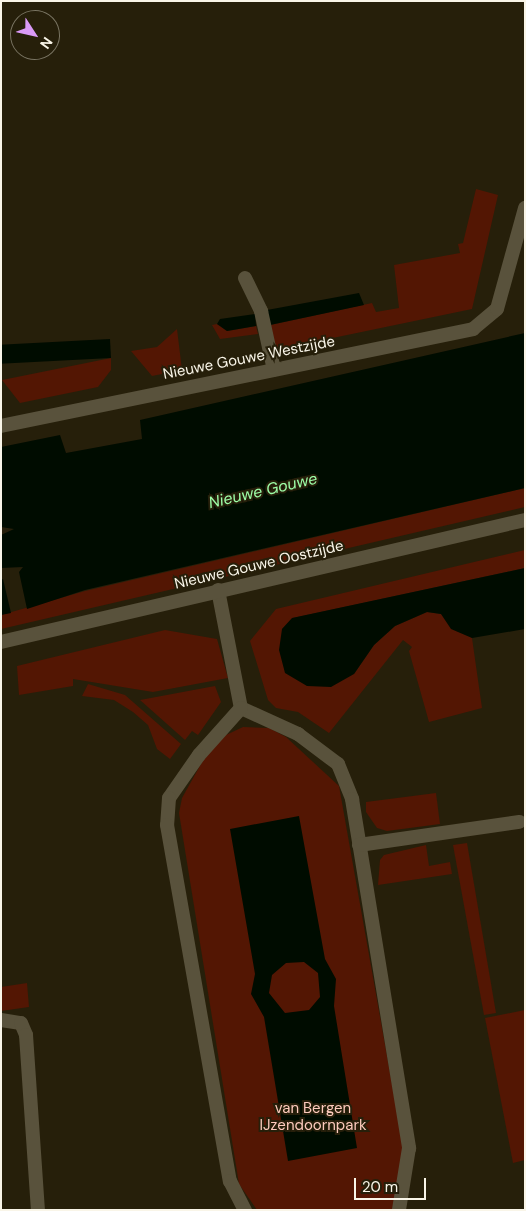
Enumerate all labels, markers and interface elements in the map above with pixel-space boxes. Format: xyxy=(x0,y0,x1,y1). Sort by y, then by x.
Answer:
north arrow xyxy=(10,10,60,60)
text: N xyxy=(36,34,57,52)
street label: Nieuwe Gouwe Westzijde xyxy=(162,333,336,383)
water label: Nieuwe Gouwe xyxy=(207,469,319,513)
street label: Nieuwe Gouwe Oostzijde xyxy=(173,537,345,593)
park label: van Bergen IJzendoornpark xyxy=(259,1099,367,1134)
scale bar xyxy=(356,1168,428,1200)
text: 20 m xyxy=(362,1177,398,1197)

